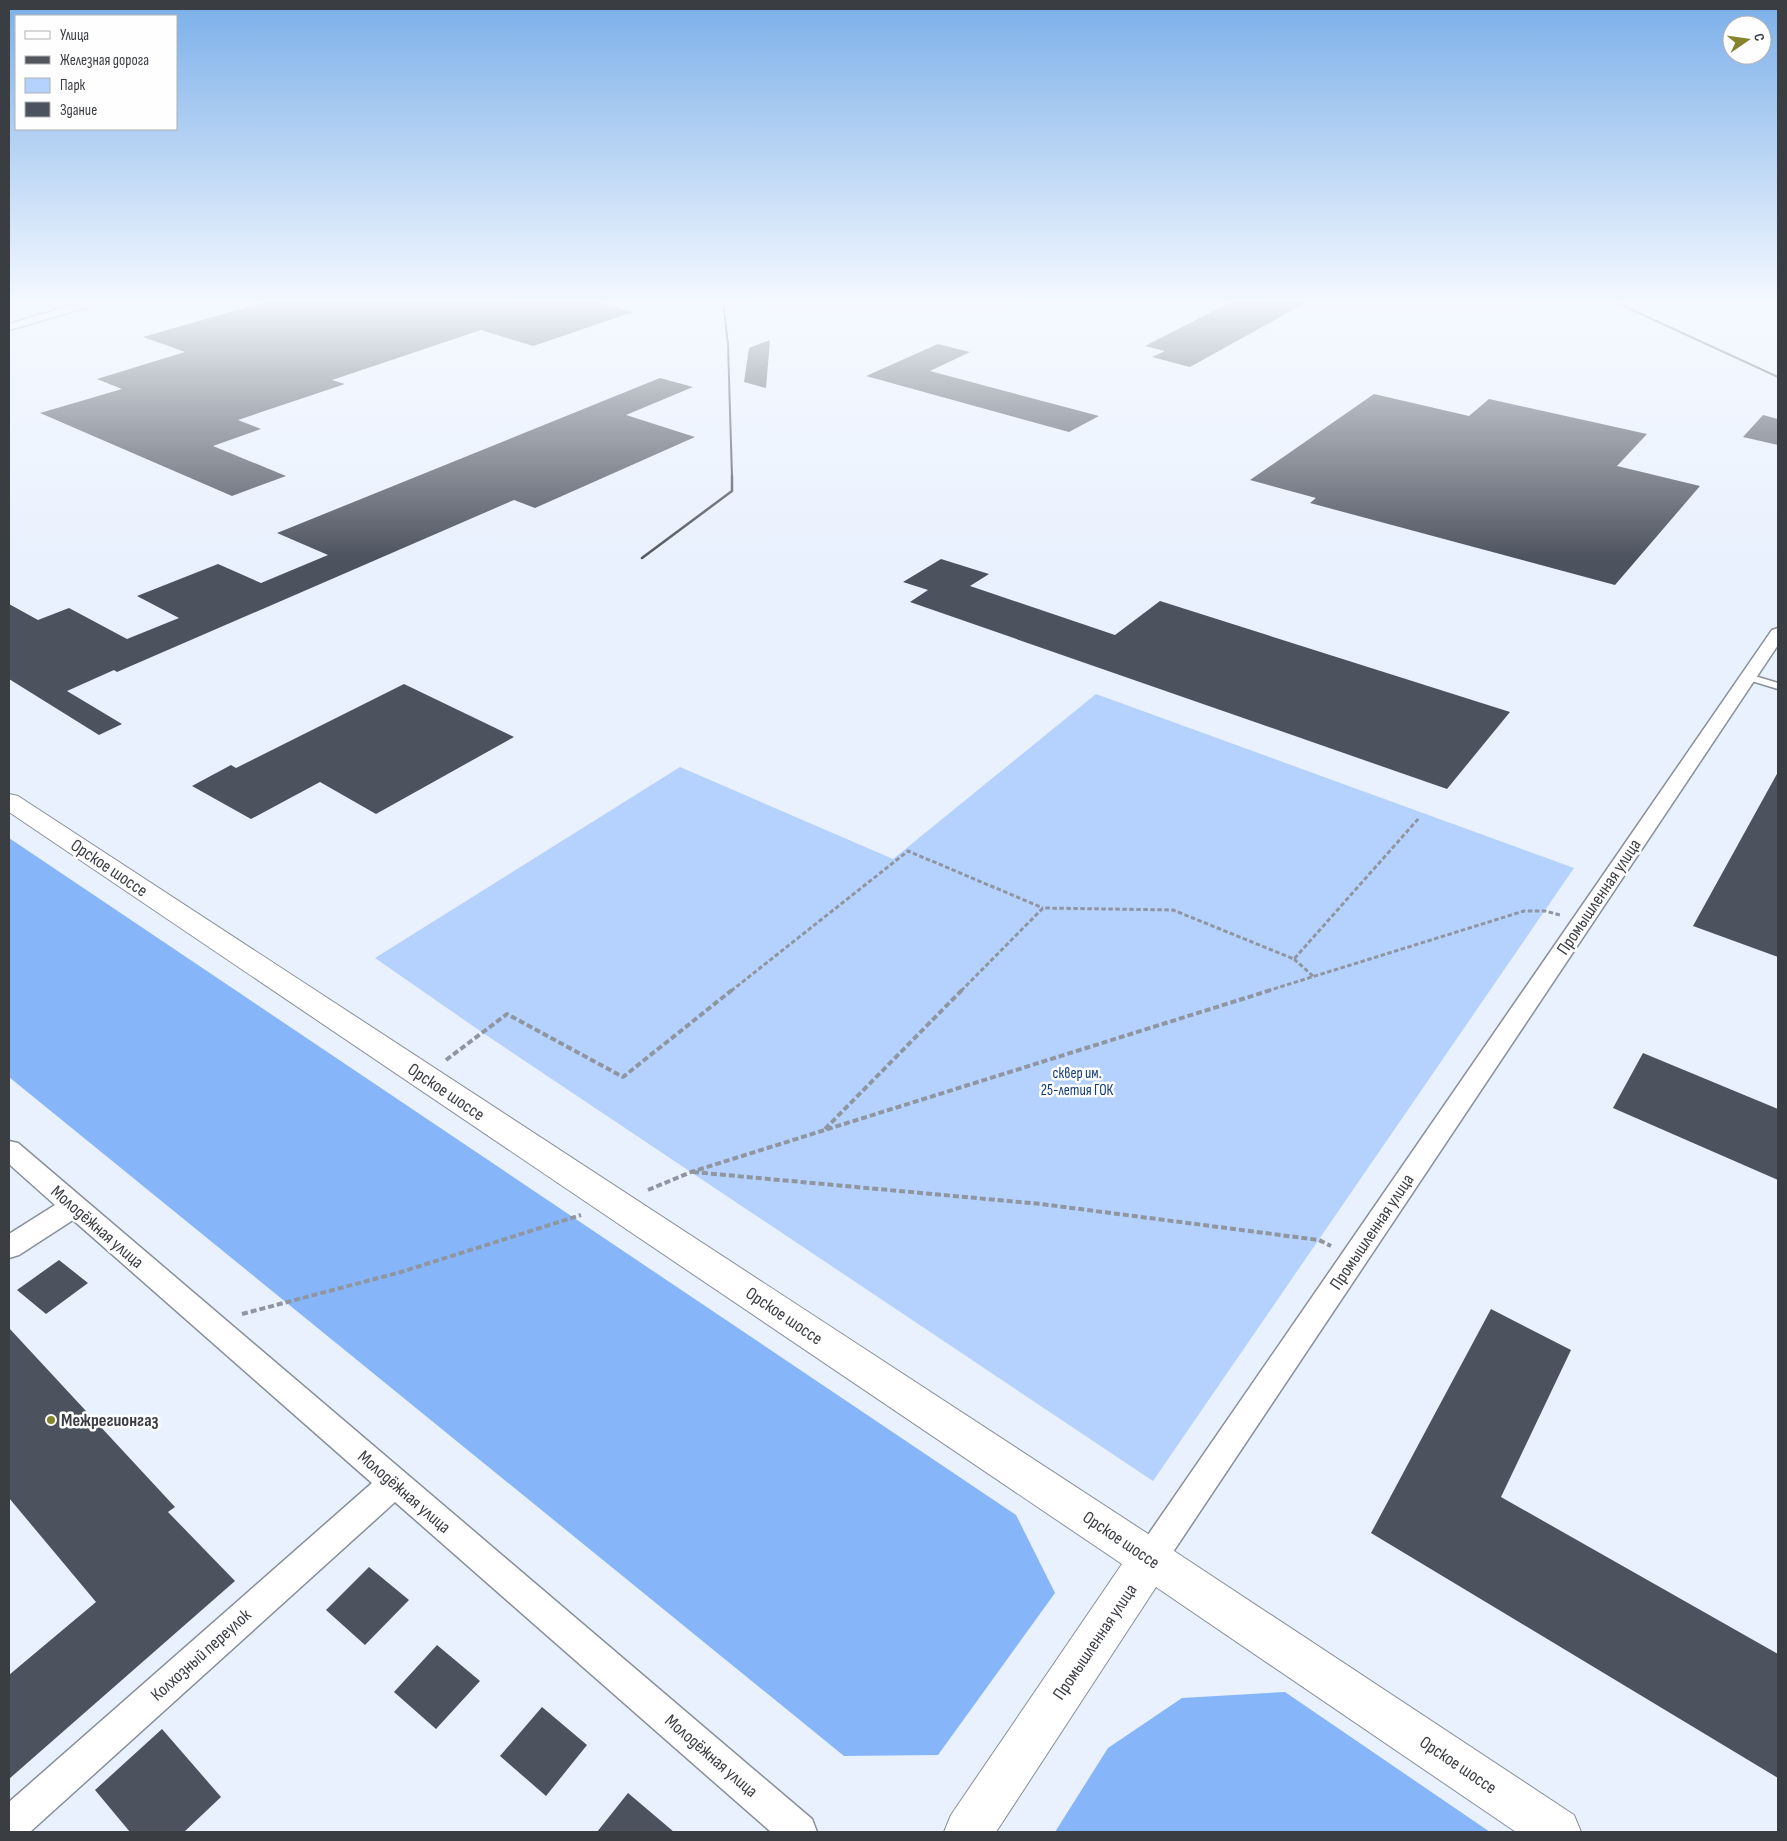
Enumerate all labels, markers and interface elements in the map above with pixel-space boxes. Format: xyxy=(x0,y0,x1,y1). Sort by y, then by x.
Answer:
legend xyxy=(15,15,178,130)
north arrow xyxy=(1722,15,1772,65)
text: Улица xyxy=(60,26,89,45)
text: С xyxy=(1750,32,1768,43)
text: Железная дорога xyxy=(60,51,149,70)
text: Парк xyxy=(60,76,86,95)
text: Здание xyxy=(60,101,97,120)
street label: Орское шоссе xyxy=(67,835,151,901)
street label: Промышленная улица xyxy=(1553,835,1646,959)
street label: Орское шоссе xyxy=(404,1059,488,1125)
park label: сквер им. 25-летия ГОК xyxy=(1041,1064,1114,1100)
street label: Промышленная улица xyxy=(1326,1170,1419,1294)
street label: Молодёжная улица xyxy=(46,1181,148,1273)
street label: Орское шоссе xyxy=(742,1283,826,1349)
place label: Межрегионгаз xyxy=(61,1410,158,1431)
marker: Межрегионгаз xyxy=(45,1414,57,1426)
street label: Молодёжная улица xyxy=(353,1446,455,1538)
street label: Орское шоссе xyxy=(1079,1507,1163,1573)
street label: Промышленная улица xyxy=(1049,1580,1142,1704)
street label: Колхозный переулок xyxy=(147,1604,256,1705)
street label: Молодёжная улица xyxy=(660,1710,762,1802)
street label: Орское шоссе xyxy=(1416,1732,1500,1798)

